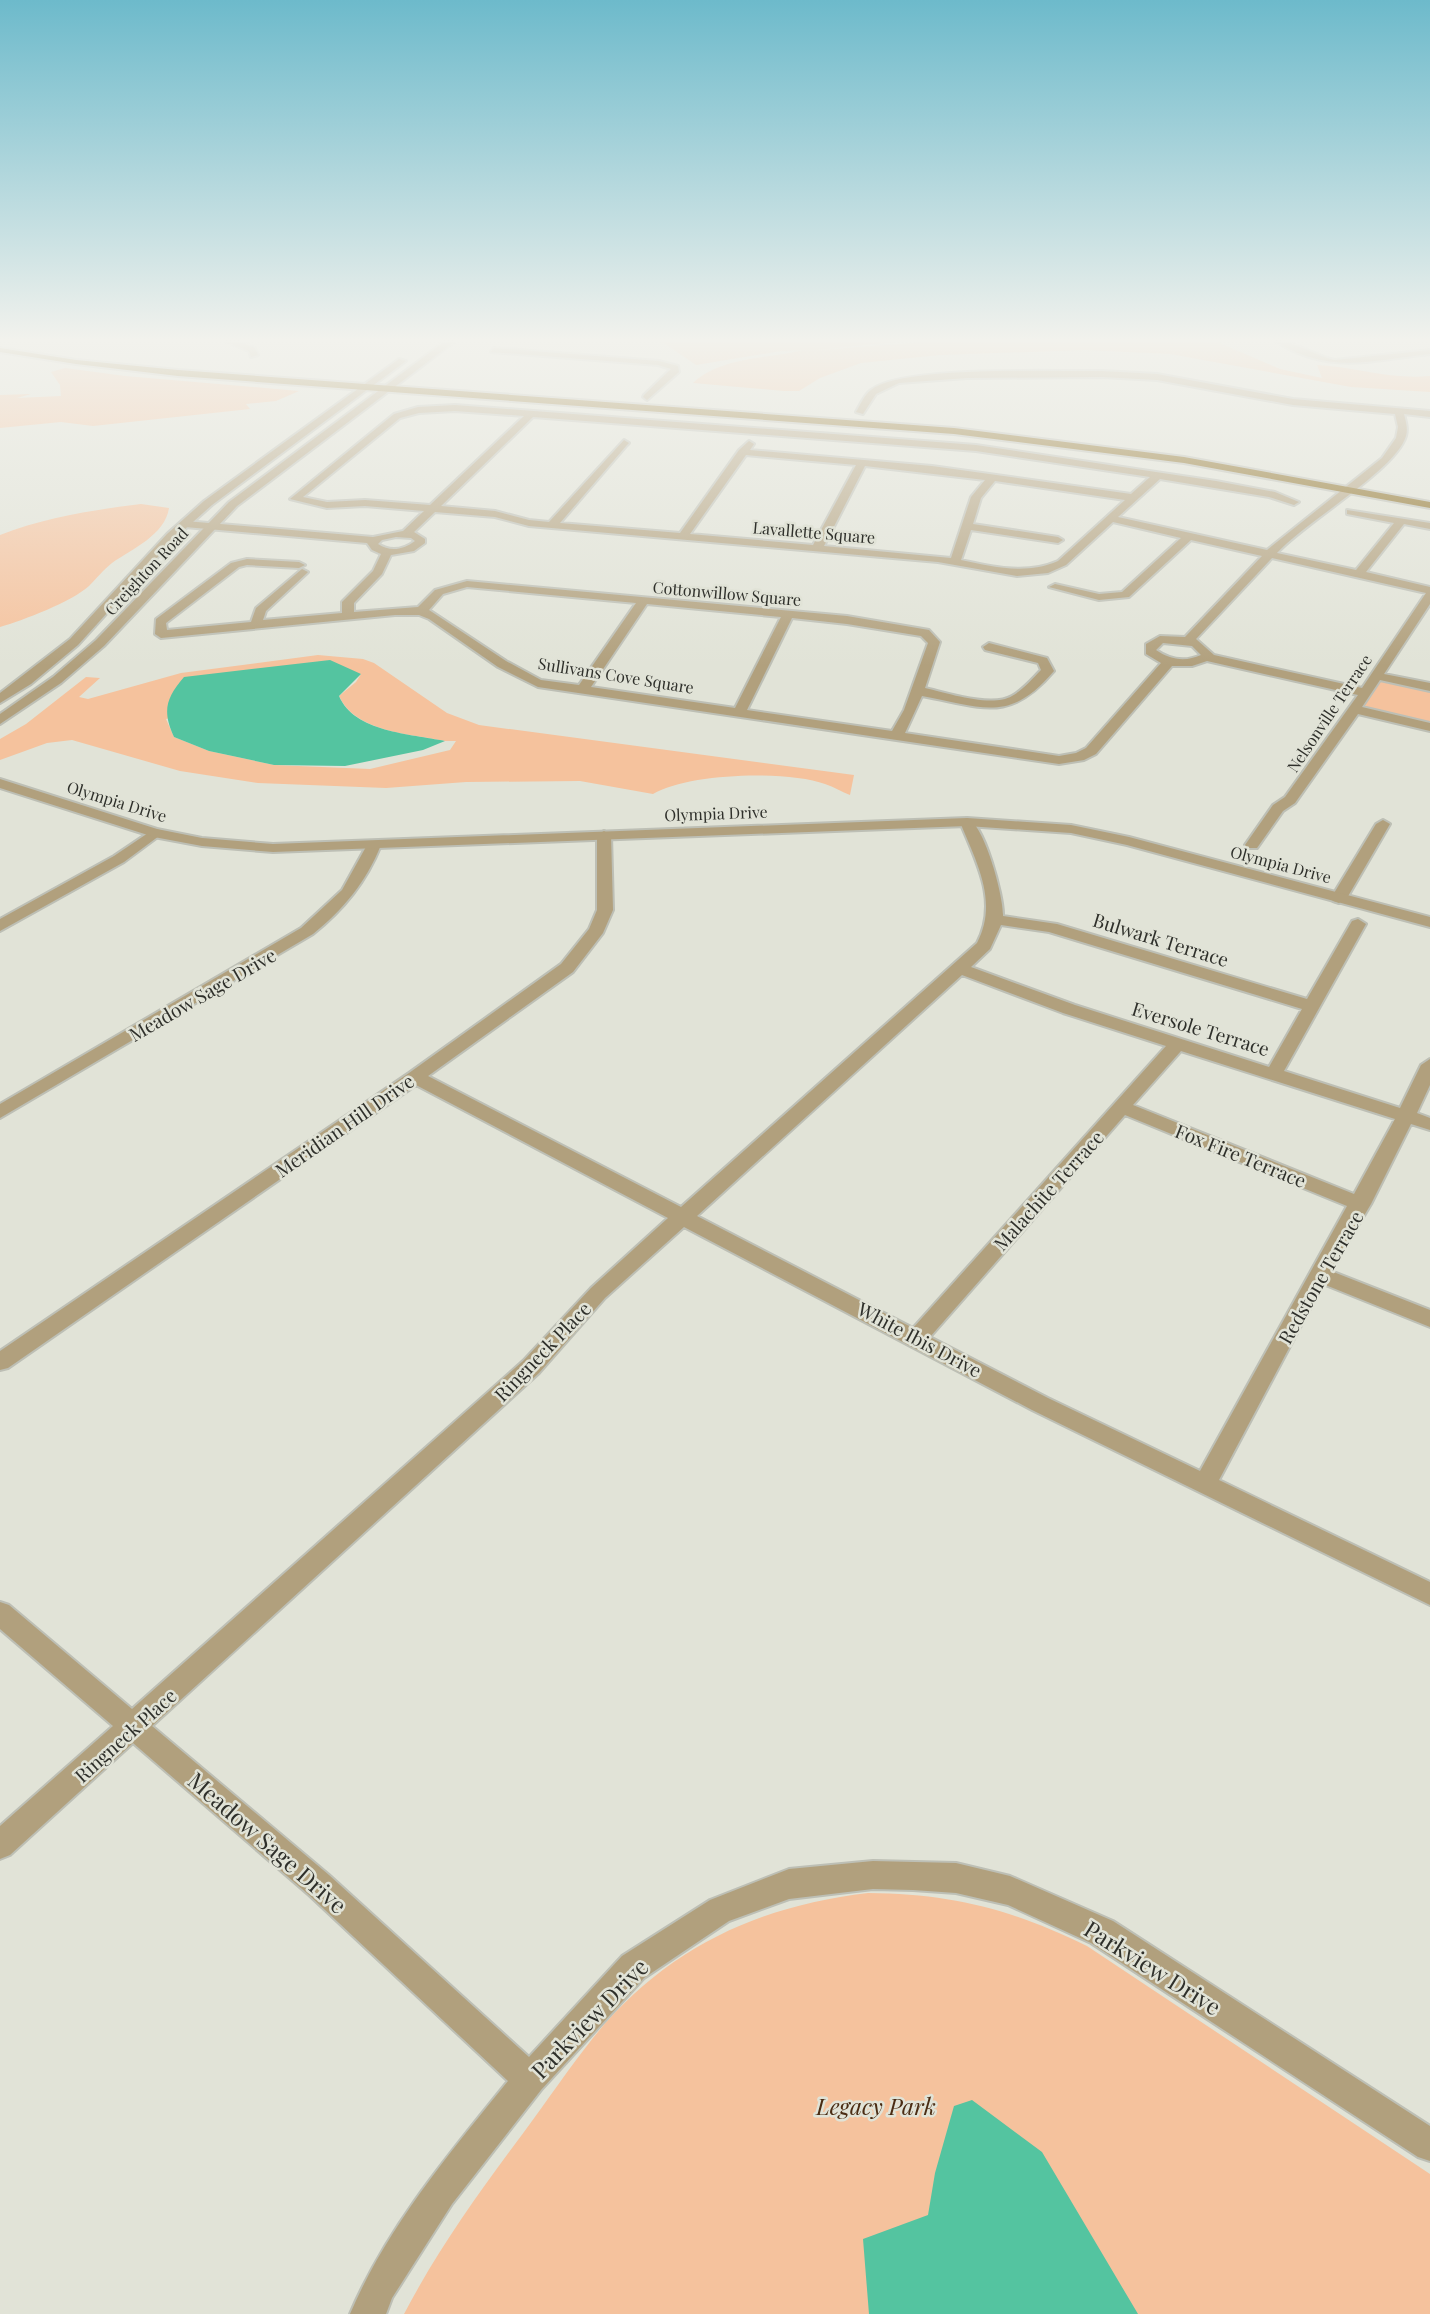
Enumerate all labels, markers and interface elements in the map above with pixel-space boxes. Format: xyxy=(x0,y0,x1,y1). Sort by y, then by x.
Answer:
street label: Lavallette Square xyxy=(752,516,876,548)
street label: Creighton Road xyxy=(100,523,192,619)
street label: Cottonwillow Square xyxy=(652,576,802,610)
street label: Nelsonville Terrace xyxy=(1282,650,1376,776)
street label: Sullivans Cove Square xyxy=(537,652,695,698)
street label: Olympia Drive xyxy=(64,776,170,826)
street label: Olympia Drive xyxy=(664,801,768,825)
street label: Olympia Drive xyxy=(1228,840,1334,888)
street label: Bulwark Terrace xyxy=(1090,906,1232,972)
street label: Meadow Sage Drive xyxy=(124,941,280,1047)
street label: Eversole Terrace xyxy=(1129,995,1273,1061)
street label: Meridian Hill Drive xyxy=(269,1067,419,1183)
street label: Fox Fire Terrace xyxy=(1172,1117,1310,1193)
street label: Malachite Terrace xyxy=(987,1124,1109,1256)
street label: Redstone Terrace xyxy=(1271,1206,1369,1348)
street label: White Ibis Drive xyxy=(852,1295,987,1383)
street label: Ringneck Place xyxy=(488,1296,596,1406)
street label: Ringneck Place xyxy=(68,1682,182,1788)
street label: Meadow Sage Drive xyxy=(182,1764,354,1920)
street label: Parkview Drive xyxy=(1079,1913,1227,2021)
street label: Parkview Drive xyxy=(524,1951,654,2085)
park label: Legacy Park xyxy=(815,2090,936,2121)

